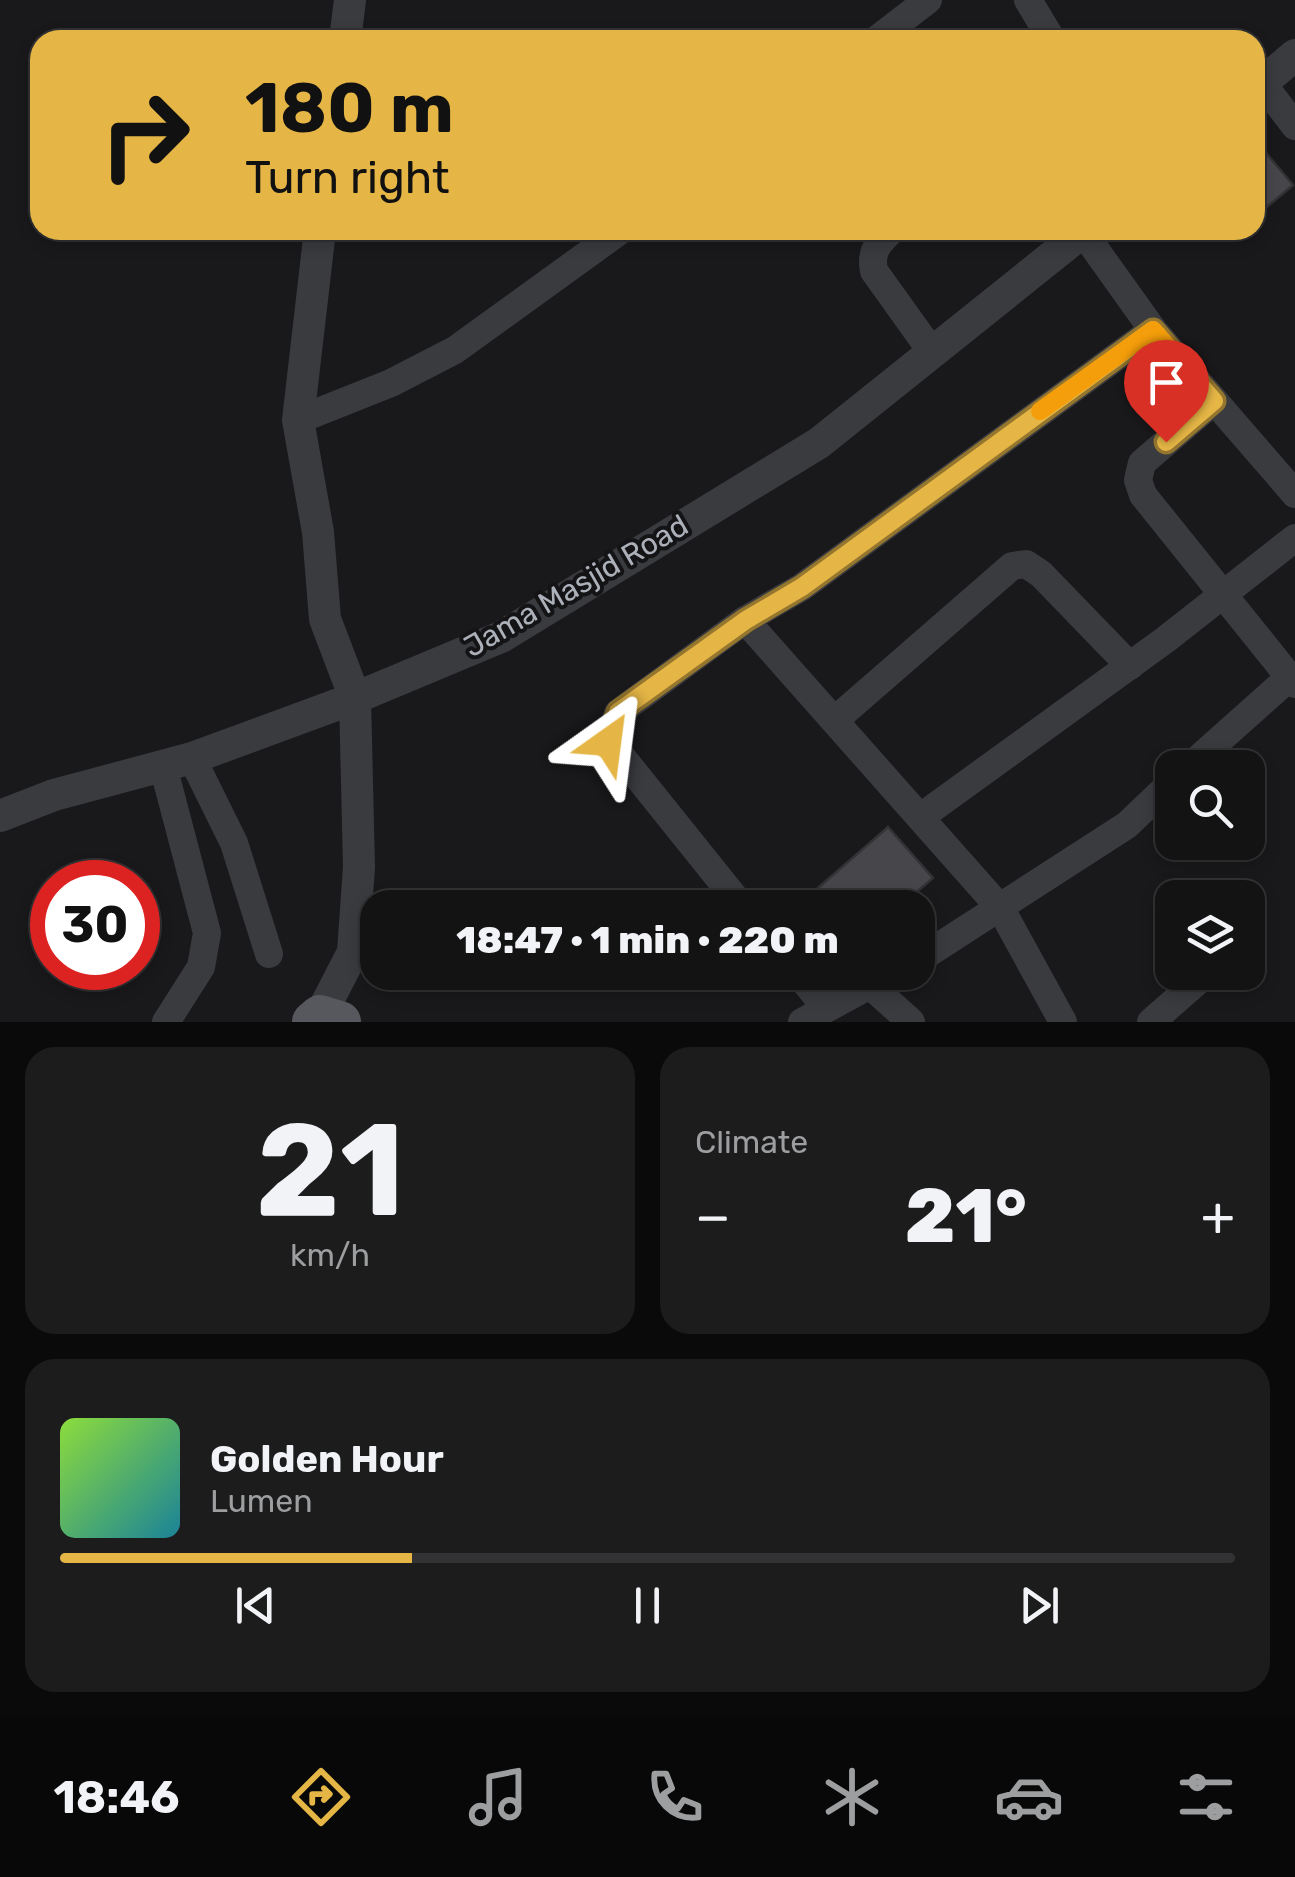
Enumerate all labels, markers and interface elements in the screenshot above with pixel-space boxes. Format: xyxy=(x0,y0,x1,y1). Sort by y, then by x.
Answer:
text: 180 m xyxy=(245,67,454,150)
icon: right xyxy=(80,70,210,200)
text: Turn right xyxy=(245,151,449,204)
pin xyxy=(1124,340,1209,443)
icon: arrive xyxy=(1139,355,1194,410)
street label: Jama Masjid Road xyxy=(457,507,695,665)
position arrow xyxy=(556,690,660,794)
map controls xyxy=(1155,750,1265,990)
button: search xyxy=(1155,750,1265,860)
speed limit sign: 30 xyxy=(30,860,160,990)
button: layers xyxy=(1155,880,1265,990)
text: 18:47 · 1 min · 220 m xyxy=(456,917,839,963)
text: 21 xyxy=(255,1093,405,1248)
text: Climate xyxy=(695,1123,808,1161)
text: 21° xyxy=(905,1172,1027,1261)
text: − xyxy=(695,1184,731,1249)
text: + xyxy=(1201,1184,1235,1249)
text: km/h xyxy=(290,1236,370,1274)
text: Golden Hour xyxy=(210,1436,444,1482)
text: Lumen xyxy=(210,1482,313,1520)
icon: previous xyxy=(228,1578,283,1633)
icon: pause xyxy=(620,1578,675,1633)
icon: next xyxy=(1012,1578,1067,1633)
icon: directions xyxy=(286,1762,356,1832)
icon: music xyxy=(463,1762,533,1832)
icon: phone xyxy=(640,1762,710,1832)
icon: climate xyxy=(817,1762,887,1832)
icon: car xyxy=(994,1762,1064,1832)
icon: filters xyxy=(1171,1762,1241,1832)
text: 18:46 xyxy=(53,1771,180,1824)

